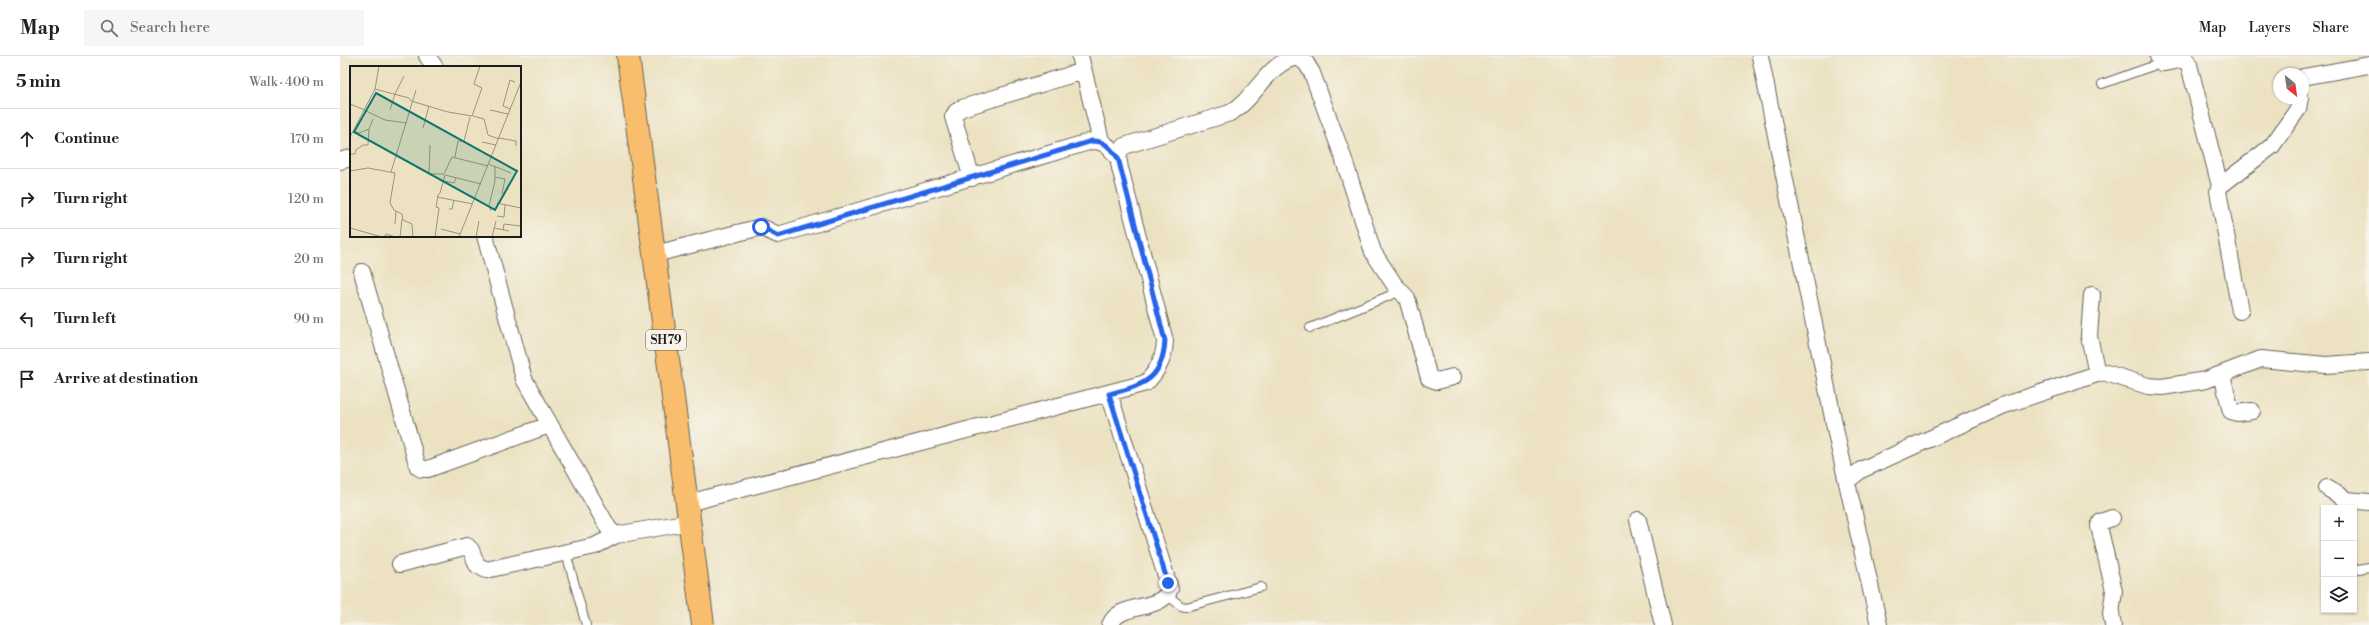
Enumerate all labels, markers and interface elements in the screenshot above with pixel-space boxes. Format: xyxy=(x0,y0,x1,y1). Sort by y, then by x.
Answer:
search box xyxy=(84,10,364,46)
text: Map xyxy=(20,16,60,40)
icon: search xyxy=(98,17,120,39)
text: Search here xyxy=(130,18,210,37)
text: Map xyxy=(2199,19,2226,37)
text: Layers xyxy=(2248,19,2291,37)
text: Share xyxy=(2313,19,2349,37)
inset map xyxy=(350,66,521,237)
north arrow xyxy=(2273,68,2309,104)
text: 5 min xyxy=(16,71,61,93)
text: Walk · 400 m xyxy=(249,74,324,90)
icon: ahead xyxy=(16,128,38,150)
text: Continue xyxy=(54,129,119,148)
text: 170 m xyxy=(290,131,324,147)
icon: right xyxy=(16,188,38,210)
text: Turn right xyxy=(54,189,128,208)
text: 120 m xyxy=(288,191,324,207)
route start xyxy=(752,218,770,236)
icon: right xyxy=(16,248,38,270)
text: Turn right xyxy=(54,249,128,268)
text: 20 m xyxy=(294,251,324,267)
icon: left xyxy=(16,308,38,330)
text: Turn left xyxy=(54,309,116,328)
text: 90 m xyxy=(293,311,324,327)
road number: SH79 xyxy=(646,330,686,350)
icon: arrive xyxy=(16,368,38,390)
text: Arrive at destination xyxy=(54,369,198,388)
map controls xyxy=(2321,505,2357,613)
button: + xyxy=(2321,505,2357,541)
button: − xyxy=(2321,541,2357,577)
route end xyxy=(1159,574,1177,592)
button: layers xyxy=(2321,577,2357,613)

